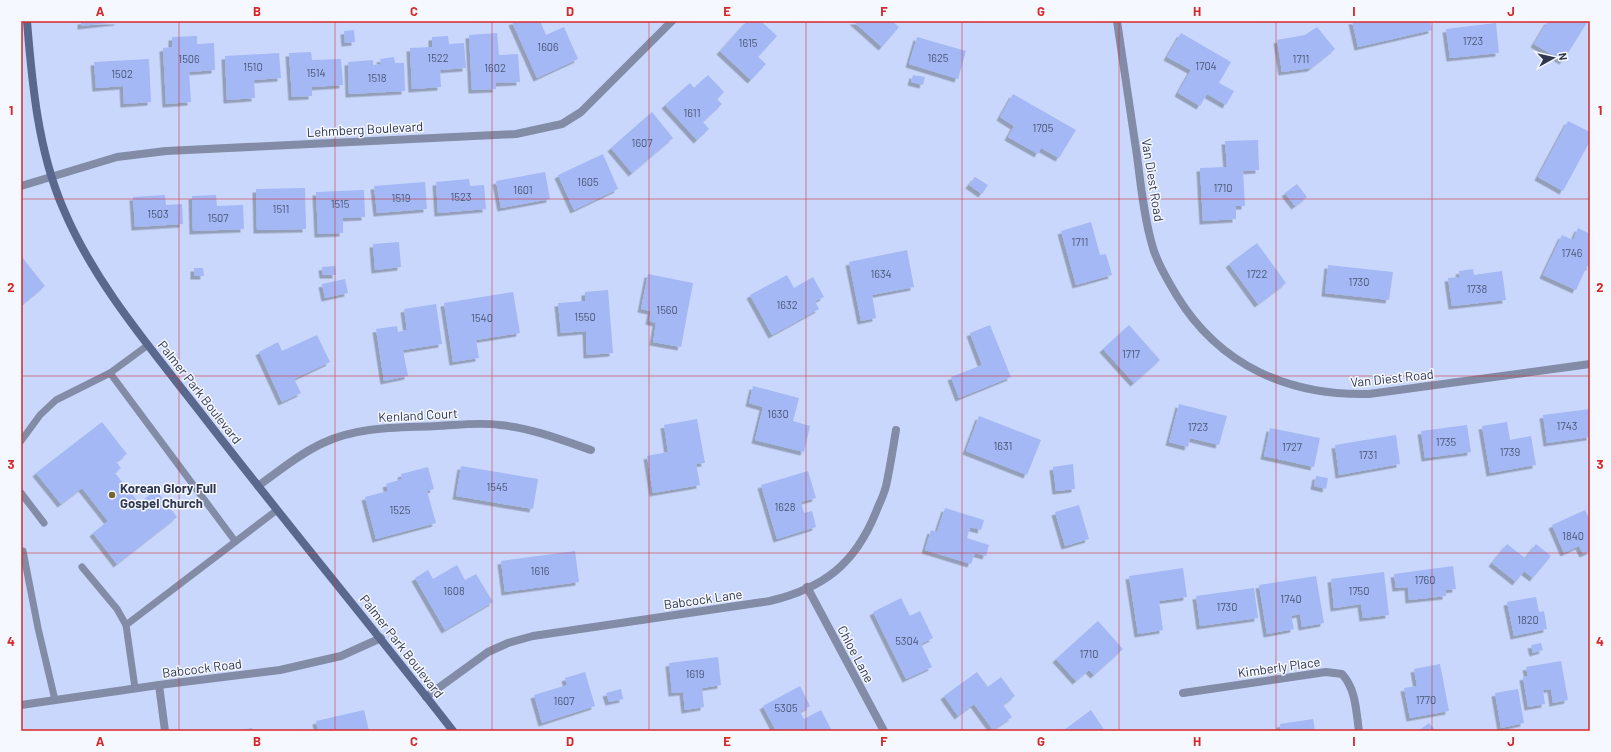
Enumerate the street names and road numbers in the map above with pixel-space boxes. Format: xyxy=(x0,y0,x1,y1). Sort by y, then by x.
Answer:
street label: Lehmberg Boulevard xyxy=(306,118,424,140)
street label: Van Diest Road xyxy=(1139,137,1167,223)
street label: Palmer Park Boulevard xyxy=(155,337,245,447)
street label: Van Diest Road xyxy=(1350,366,1434,390)
street label: Kenland Court xyxy=(378,405,458,425)
street label: Babcock Lane xyxy=(663,586,743,612)
street label: Palmer Park Boulevard xyxy=(357,591,447,701)
street label: Chloe Lane xyxy=(834,623,878,685)
street label: Kimberly Place xyxy=(1237,653,1321,681)
street label: Babcock Road xyxy=(161,655,243,681)

